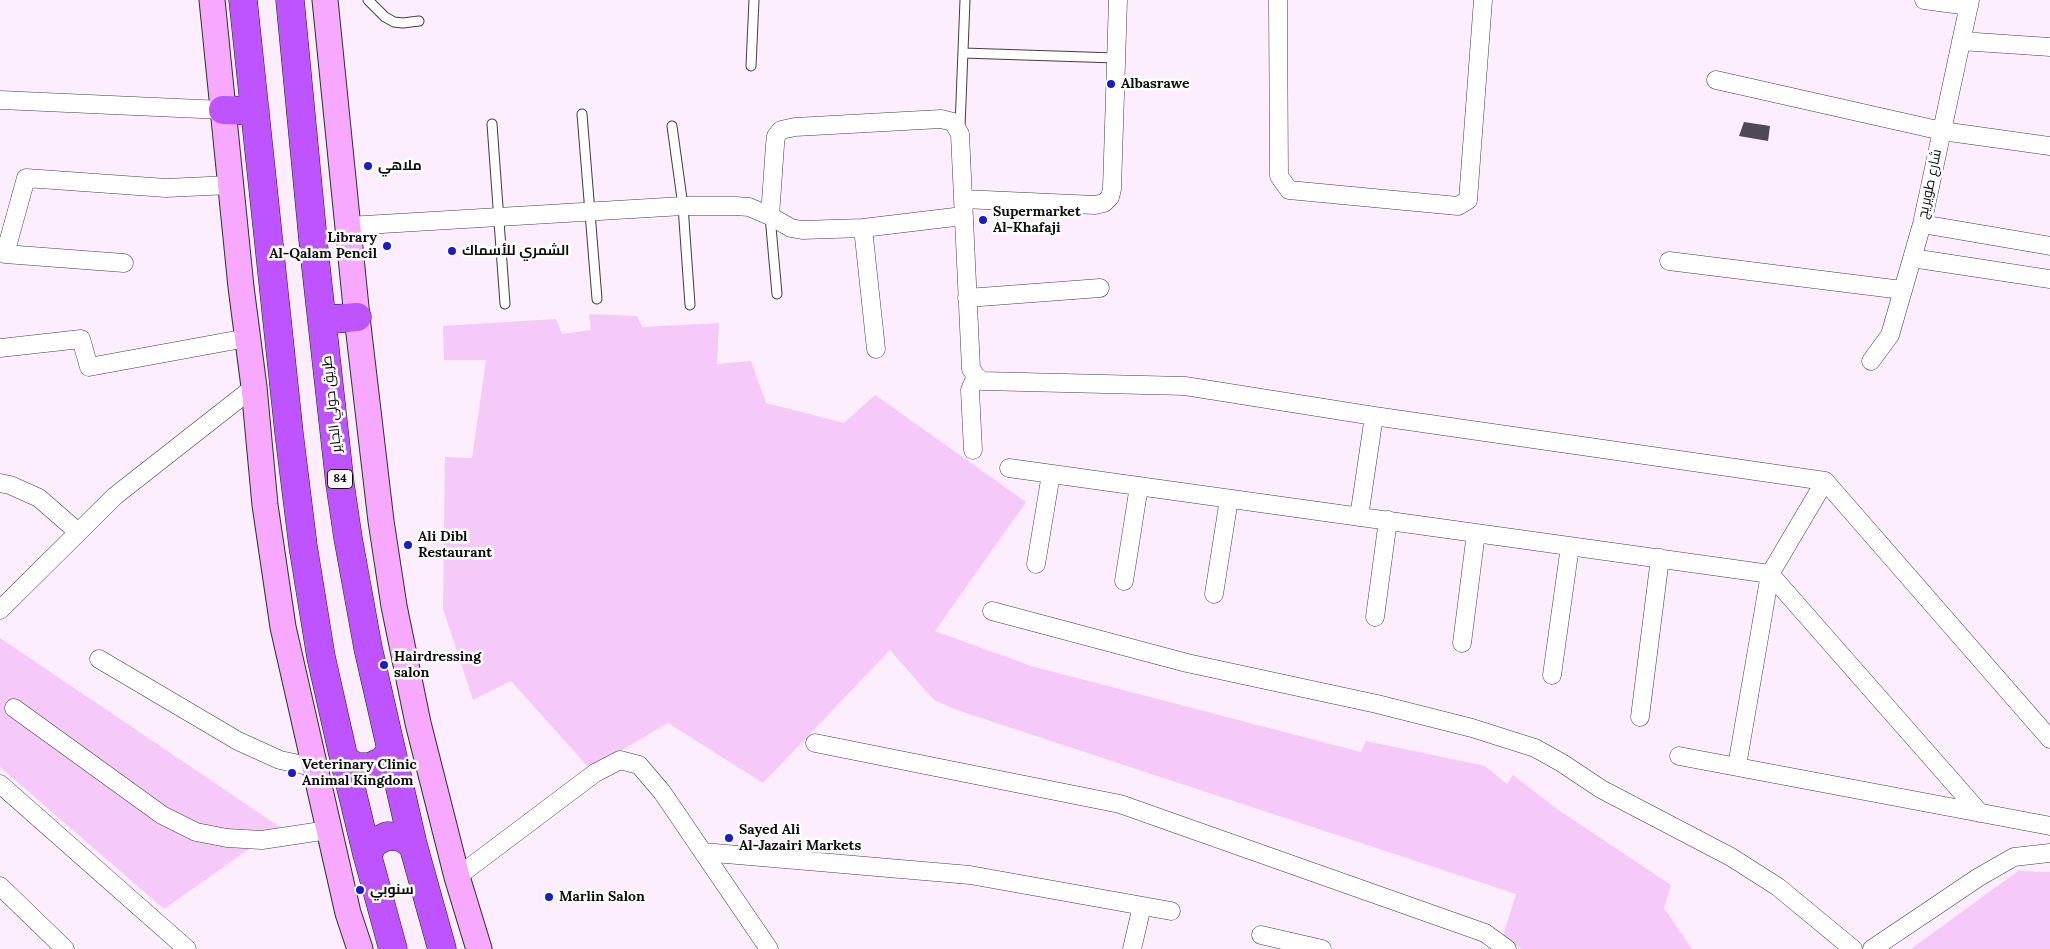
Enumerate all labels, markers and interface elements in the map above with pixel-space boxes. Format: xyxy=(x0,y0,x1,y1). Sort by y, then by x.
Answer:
place label: Albasrawe xyxy=(1121,76,1189,92)
marker: Albasrawe xyxy=(1105,78,1117,90)
street label: شارع طويريج xyxy=(1914,148,1946,220)
place label: ملاهي xyxy=(378,158,422,174)
marker: ملاهي xyxy=(362,160,374,172)
place label: Supermarket Al-Khafaji xyxy=(993,204,1081,236)
marker: Supermarket Al-Khafaji xyxy=(977,214,989,226)
place label: Library Al-Qalam Pencil xyxy=(269,230,377,262)
marker: Library Al-Qalam Pencil xyxy=(381,240,393,252)
place label: الشمري للأسماك xyxy=(462,243,569,259)
marker: الشمري للأسماك xyxy=(446,245,458,257)
street label: طريق حولي الجاير xyxy=(319,355,345,453)
road number: 84 xyxy=(328,469,352,488)
place label: Ali Dibl Restaurant xyxy=(418,529,492,562)
marker: Ali Dibl Restaurant xyxy=(402,539,414,551)
place label: Hairdressing salon xyxy=(394,649,481,682)
marker: Hairdressing salon xyxy=(378,659,390,671)
place label: Veterinary Clinic Animal Kingdom xyxy=(302,757,417,790)
marker: Veterinary Clinic Animal Kingdom xyxy=(286,767,298,779)
place label: Sayed Ali Al-Jazairi Markets xyxy=(739,822,861,854)
marker: Sayed Ali Al-Jazairi Markets xyxy=(723,832,735,844)
place label: سنوبي xyxy=(370,882,414,898)
marker: سنوبي xyxy=(354,884,366,896)
place label: Marlin Salon xyxy=(559,889,645,905)
marker: Marlin Salon xyxy=(543,891,555,903)

